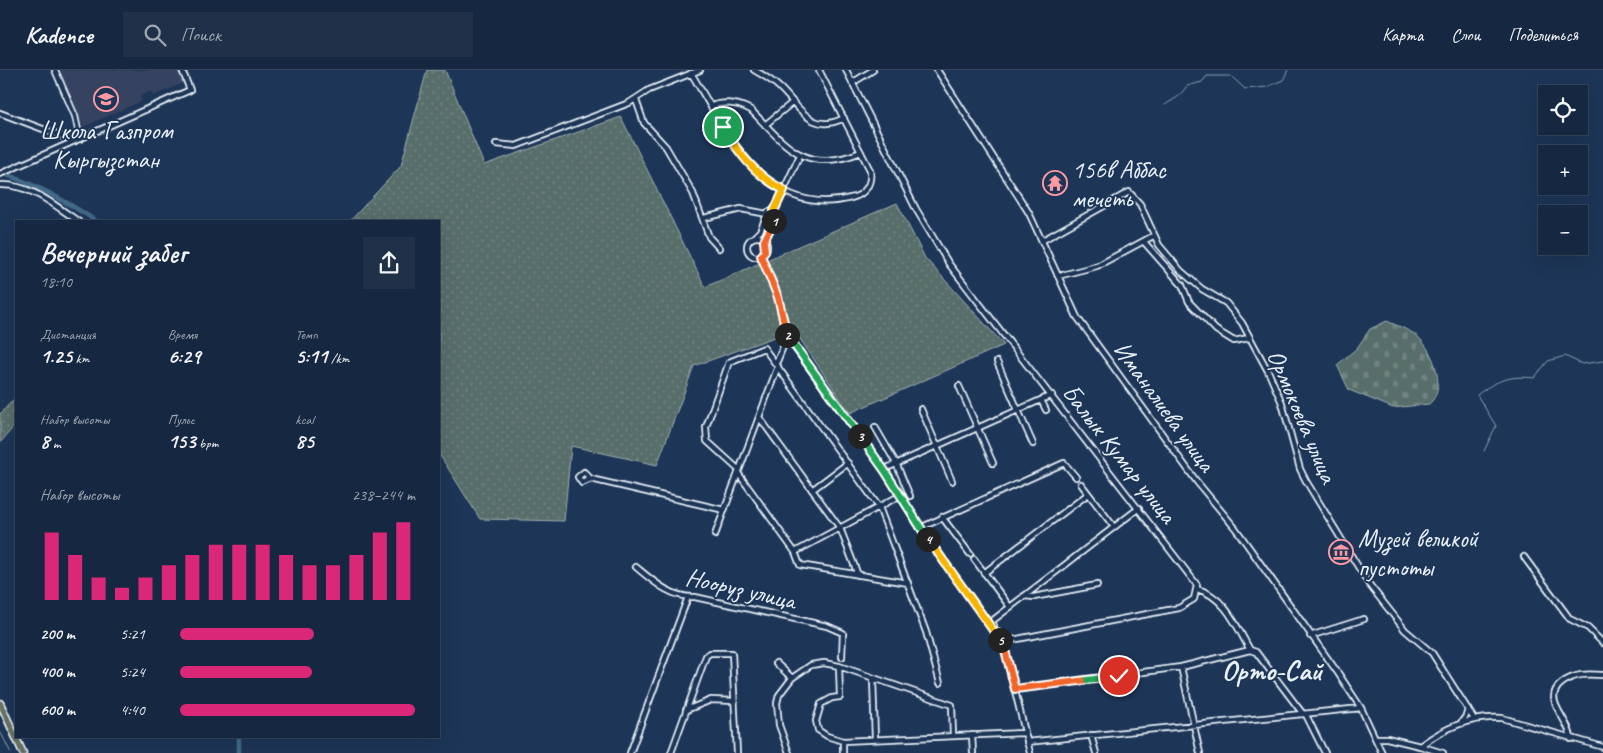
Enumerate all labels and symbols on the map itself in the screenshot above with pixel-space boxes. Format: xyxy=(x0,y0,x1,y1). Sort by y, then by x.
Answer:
school or university icon: Школа Газпром Кыргызстан xyxy=(93,86,119,112)
pin xyxy=(702,106,744,148)
place label: Школа Газпром Кыргызстан xyxy=(40,115,174,177)
place label: 156в Аббас мечеть xyxy=(1072,154,1167,215)
temple icon: 156в Аббас мечеть xyxy=(1042,170,1068,196)
pin: 1 xyxy=(762,208,786,234)
pin: 2 xyxy=(774,322,800,348)
street label: Иманалиева улица xyxy=(1106,335,1223,480)
street label: Ормокоева улица xyxy=(1260,345,1345,490)
street label: Балык Кумар улица xyxy=(1055,378,1185,531)
pin: 3 xyxy=(848,424,872,448)
place label: Музей великой пустоты xyxy=(1358,523,1480,584)
pin: 4 xyxy=(916,526,940,552)
museum icon: Музей великой пустоты xyxy=(1328,539,1354,565)
street label: Нооруз улица xyxy=(683,561,801,618)
pin: 5 xyxy=(988,628,1012,652)
district label: Орто-Сай xyxy=(1222,653,1324,688)
pin xyxy=(1098,655,1140,697)

